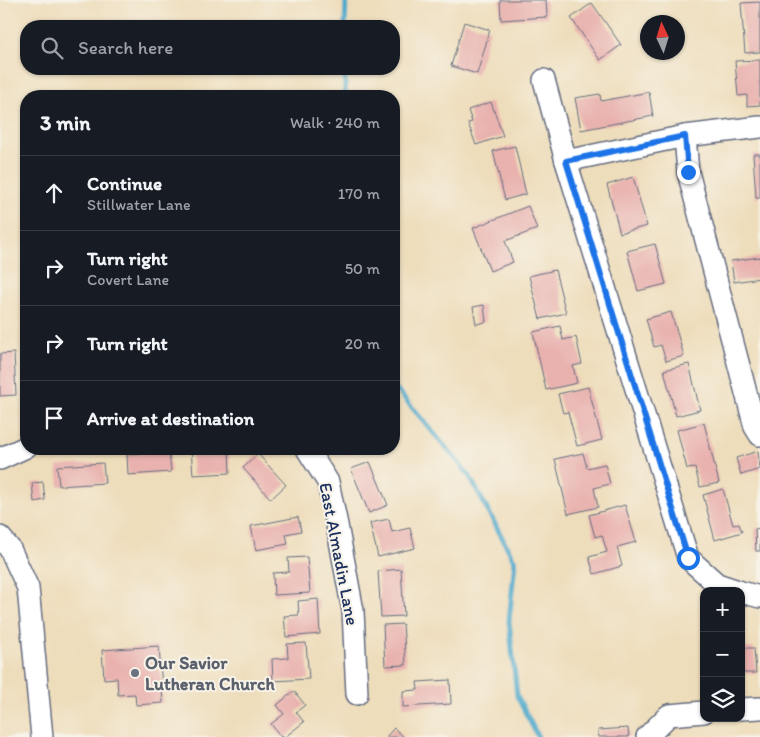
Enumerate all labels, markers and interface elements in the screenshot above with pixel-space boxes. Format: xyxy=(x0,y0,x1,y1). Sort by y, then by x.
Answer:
north arrow xyxy=(640,15,685,60)
search box xyxy=(20,20,400,75)
icon: search xyxy=(38,34,66,62)
text: Search here xyxy=(78,36,173,59)
text: 3 min xyxy=(40,110,90,135)
text: Walk · 240 m xyxy=(290,113,380,132)
route end xyxy=(677,161,700,184)
text: Continue xyxy=(87,172,162,195)
icon: ahead xyxy=(40,179,68,207)
text: 170 m xyxy=(338,184,380,203)
text: Stillwater Lane xyxy=(87,195,191,214)
text: Turn right xyxy=(87,247,168,270)
icon: right xyxy=(40,254,68,282)
text: 50 m xyxy=(345,259,380,278)
text: Covert Lane xyxy=(87,270,169,289)
icon: right xyxy=(40,329,68,357)
text: Turn right xyxy=(87,332,168,355)
text: 20 m xyxy=(345,334,380,353)
icon: arrive xyxy=(40,404,68,432)
text: Arrive at destination xyxy=(87,407,254,430)
street label: East Almadin Lane xyxy=(314,481,364,627)
route start xyxy=(677,547,700,570)
map controls xyxy=(700,587,745,722)
button: + xyxy=(700,587,745,632)
button: − xyxy=(700,632,745,677)
place label: Our Savior Lutheran Church xyxy=(145,652,275,695)
marker: Our Savior Lutheran Church xyxy=(129,667,141,679)
button: layers xyxy=(700,677,745,722)

